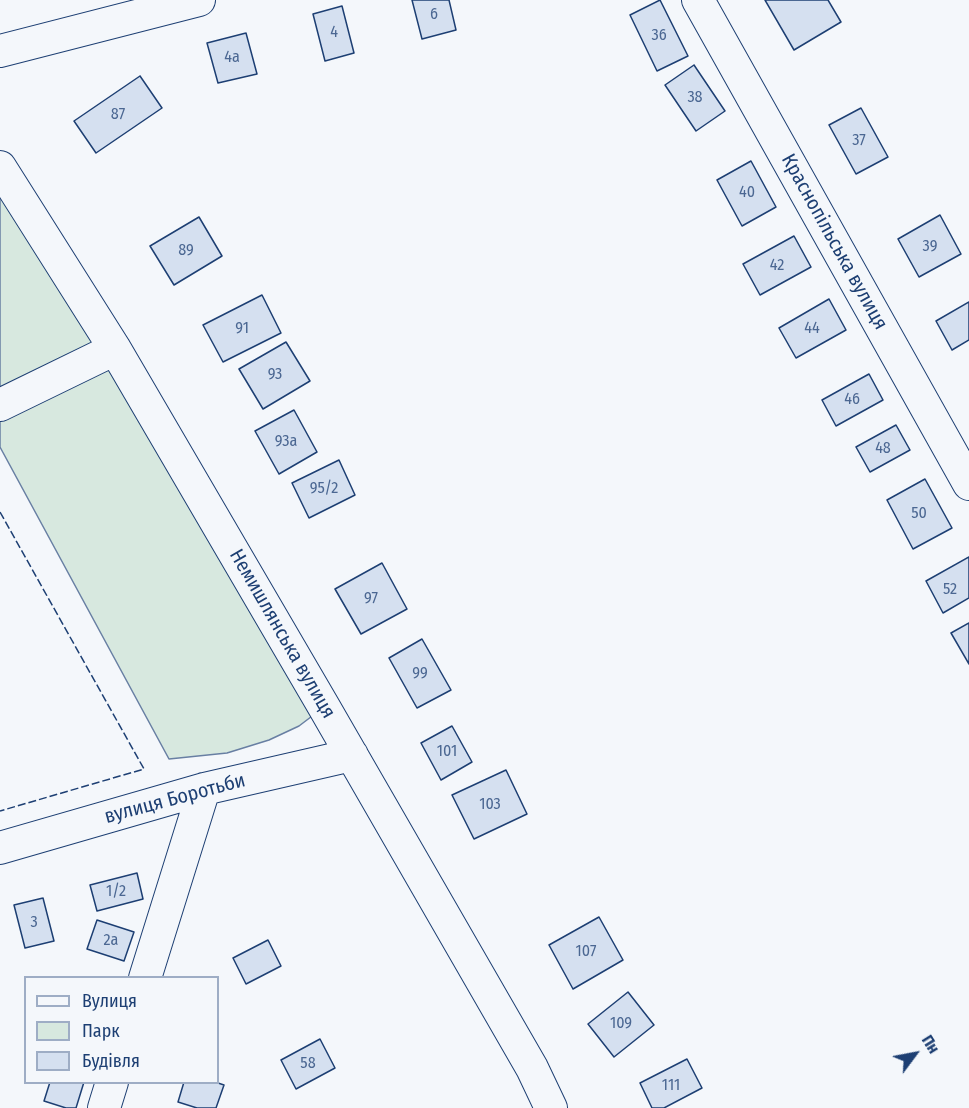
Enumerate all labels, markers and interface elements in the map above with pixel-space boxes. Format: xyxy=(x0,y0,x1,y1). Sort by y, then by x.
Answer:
house number: 6 xyxy=(430,5,438,25)
house number: 4 xyxy=(330,23,338,43)
house number: 36 xyxy=(651,26,667,46)
house number: 4а xyxy=(224,48,240,68)
house number: 38 xyxy=(687,88,703,108)
house number: 87 xyxy=(111,105,125,125)
house number: 37 xyxy=(852,131,866,151)
street label: Краснопільська вулиця xyxy=(776,150,892,334)
house number: 40 xyxy=(739,183,755,203)
house number: 39 xyxy=(923,237,937,257)
house number: 89 xyxy=(178,241,194,261)
house number: 42 xyxy=(770,256,784,276)
house number: 91 xyxy=(235,319,249,339)
house number: 44 xyxy=(804,319,820,339)
house number: 93 xyxy=(268,365,282,385)
house number: 46 xyxy=(844,390,860,410)
house number: 93а xyxy=(275,432,297,452)
house number: 48 xyxy=(875,439,891,459)
house number: 95/2 xyxy=(310,479,338,499)
house number: 50 xyxy=(911,504,927,524)
street label: Немишлянська вулиця xyxy=(224,545,340,723)
house number: 52 xyxy=(943,580,957,600)
house number: 97 xyxy=(364,589,378,609)
house number: 99 xyxy=(412,664,428,684)
house number: 101 xyxy=(437,742,457,762)
street label: вулиця Боротьби xyxy=(102,769,248,829)
house number: 103 xyxy=(479,795,501,815)
house number: 1/2 xyxy=(106,882,126,902)
house number: 3 xyxy=(30,913,38,933)
house number: 2а xyxy=(104,931,118,951)
house number: 107 xyxy=(576,942,596,962)
legend xyxy=(24,976,219,1084)
text: Вулиця xyxy=(82,990,137,1012)
house number: 109 xyxy=(610,1014,632,1034)
text: Парк xyxy=(82,1020,120,1042)
north arrow xyxy=(885,1024,945,1084)
text: Пн xyxy=(918,1031,944,1057)
text: Будівля xyxy=(82,1050,140,1072)
house number: 58 xyxy=(300,1054,316,1074)
house number: 111 xyxy=(662,1076,680,1096)

